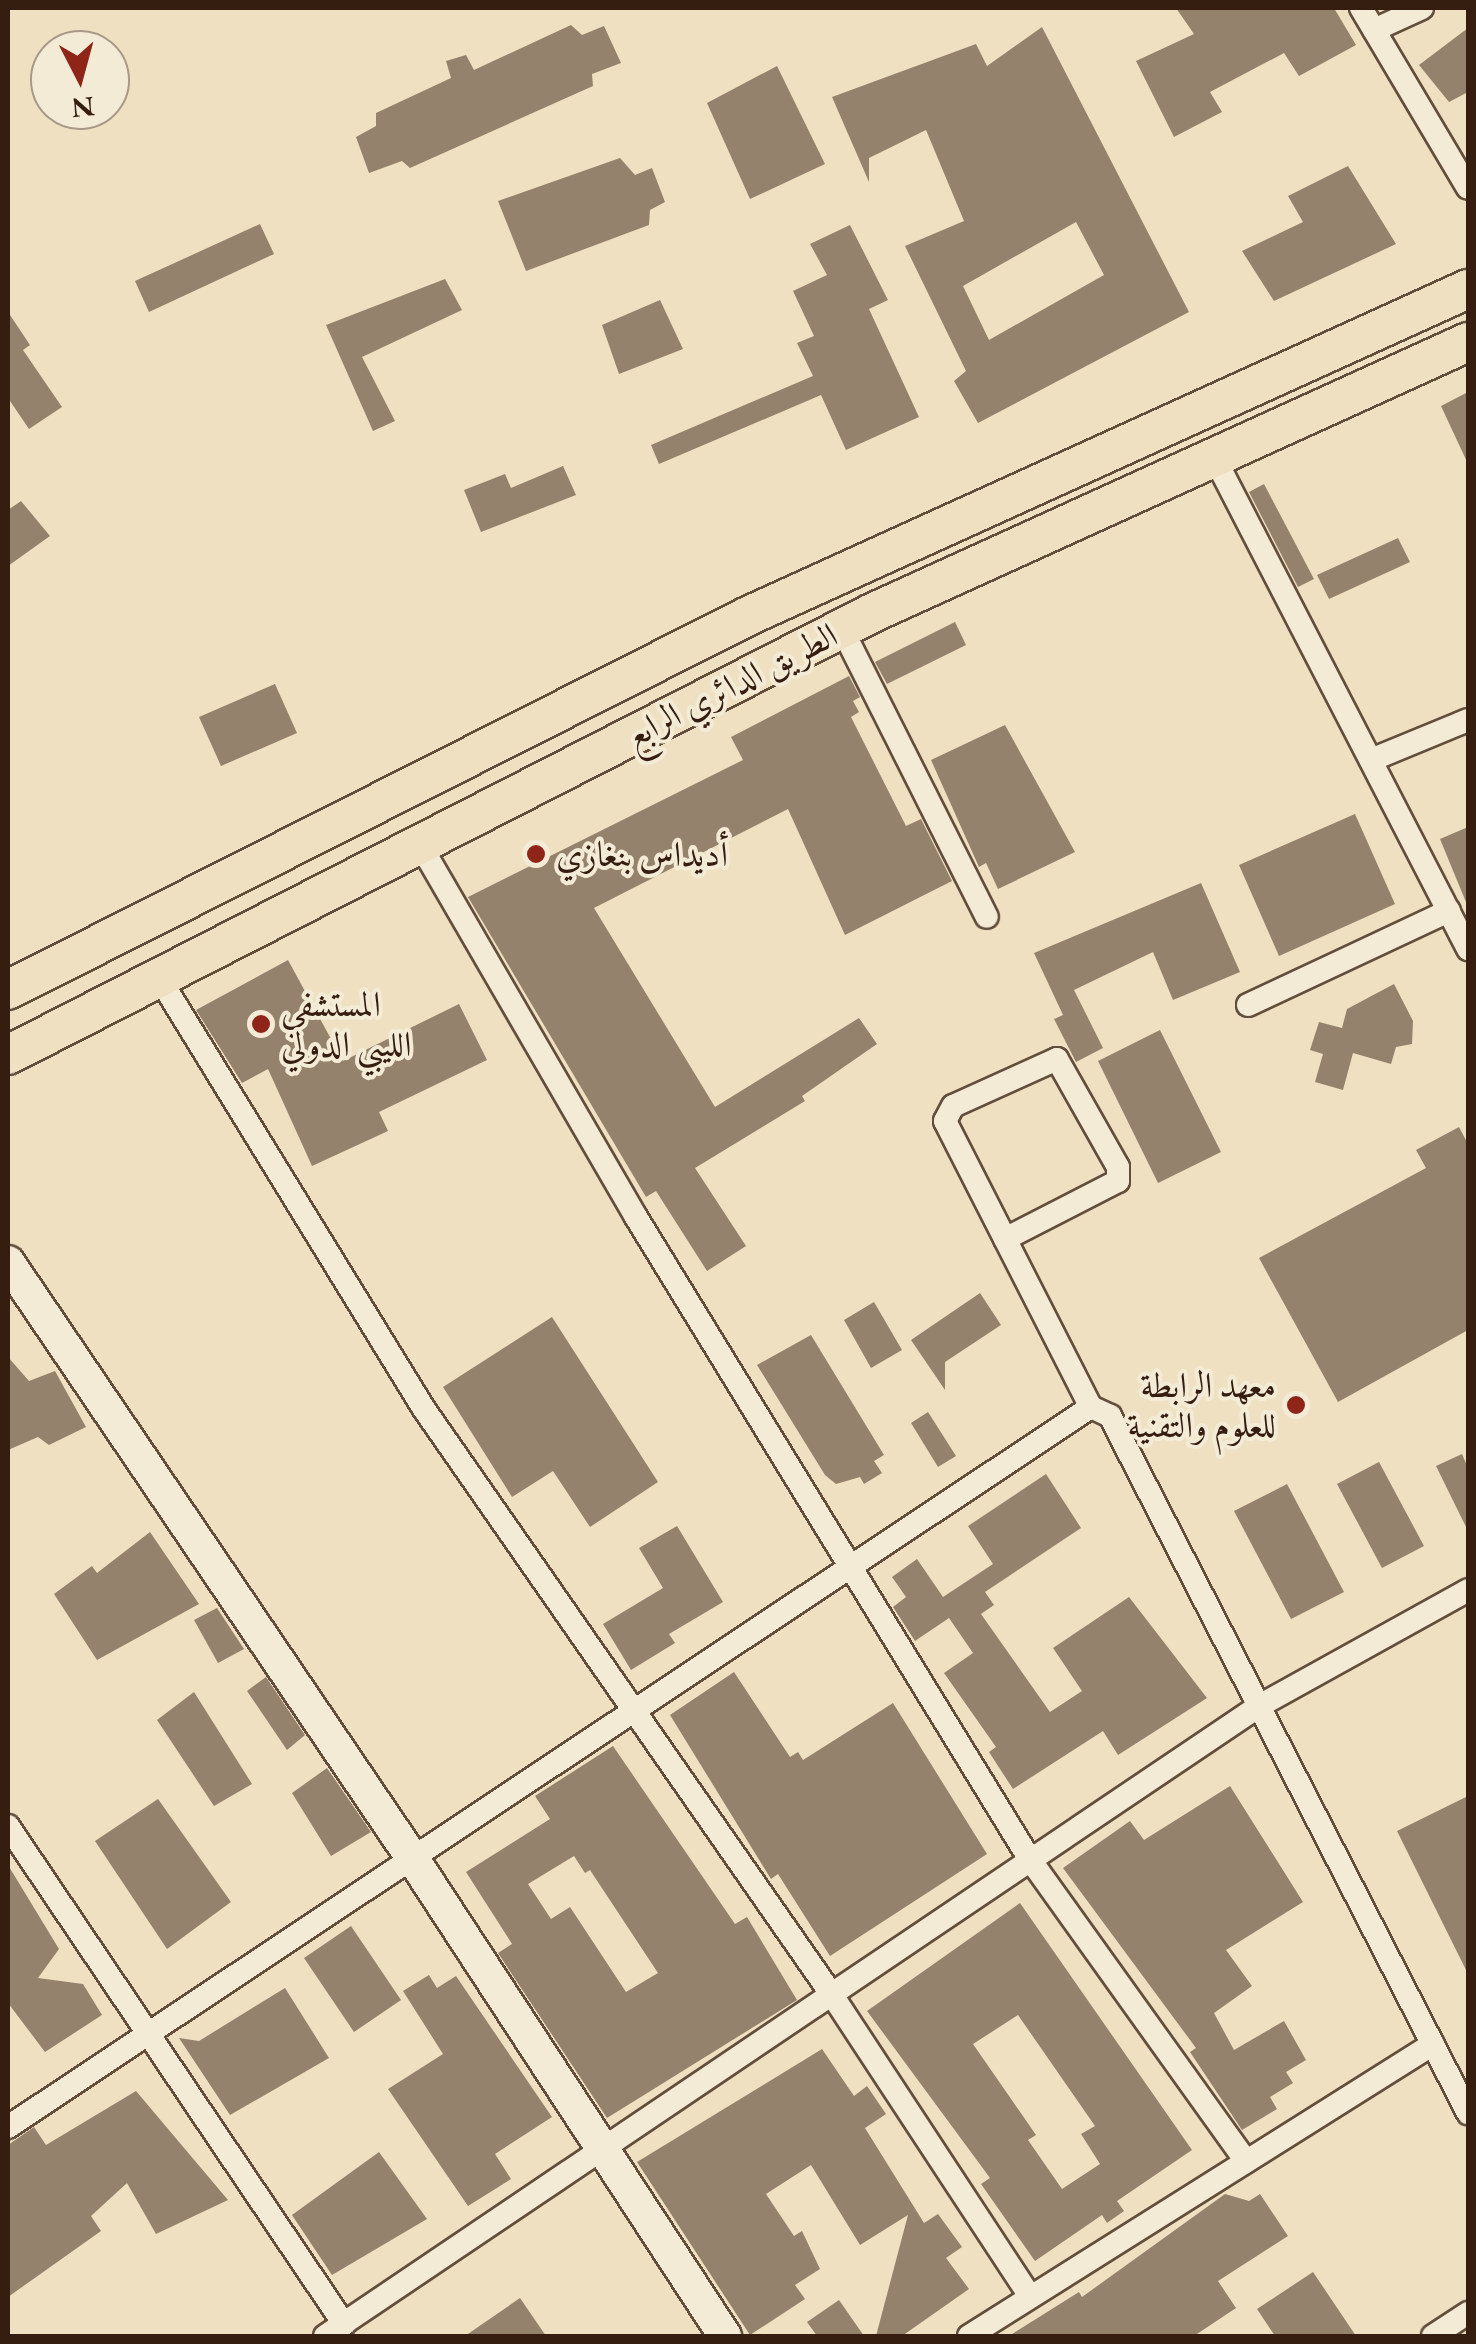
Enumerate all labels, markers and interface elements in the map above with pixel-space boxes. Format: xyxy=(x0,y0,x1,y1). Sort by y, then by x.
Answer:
north arrow xyxy=(30,30,130,130)
text: N xyxy=(70,89,96,127)
street label: الطريق الدائري الرابع xyxy=(618,613,844,757)
place label: أديداس بنغازي xyxy=(556,833,728,875)
marker: أديداس بنغازي xyxy=(525,843,547,865)
place label: المستشفي الليبي الدولي xyxy=(281,983,412,1065)
marker: المستشفي الليبي الدولي xyxy=(250,1013,272,1035)
place label: معهد الرابطة للعلوم والتقنية xyxy=(1127,1364,1276,1446)
marker: معهد الرابطة للعلوم والتقنية xyxy=(1285,1394,1307,1416)

